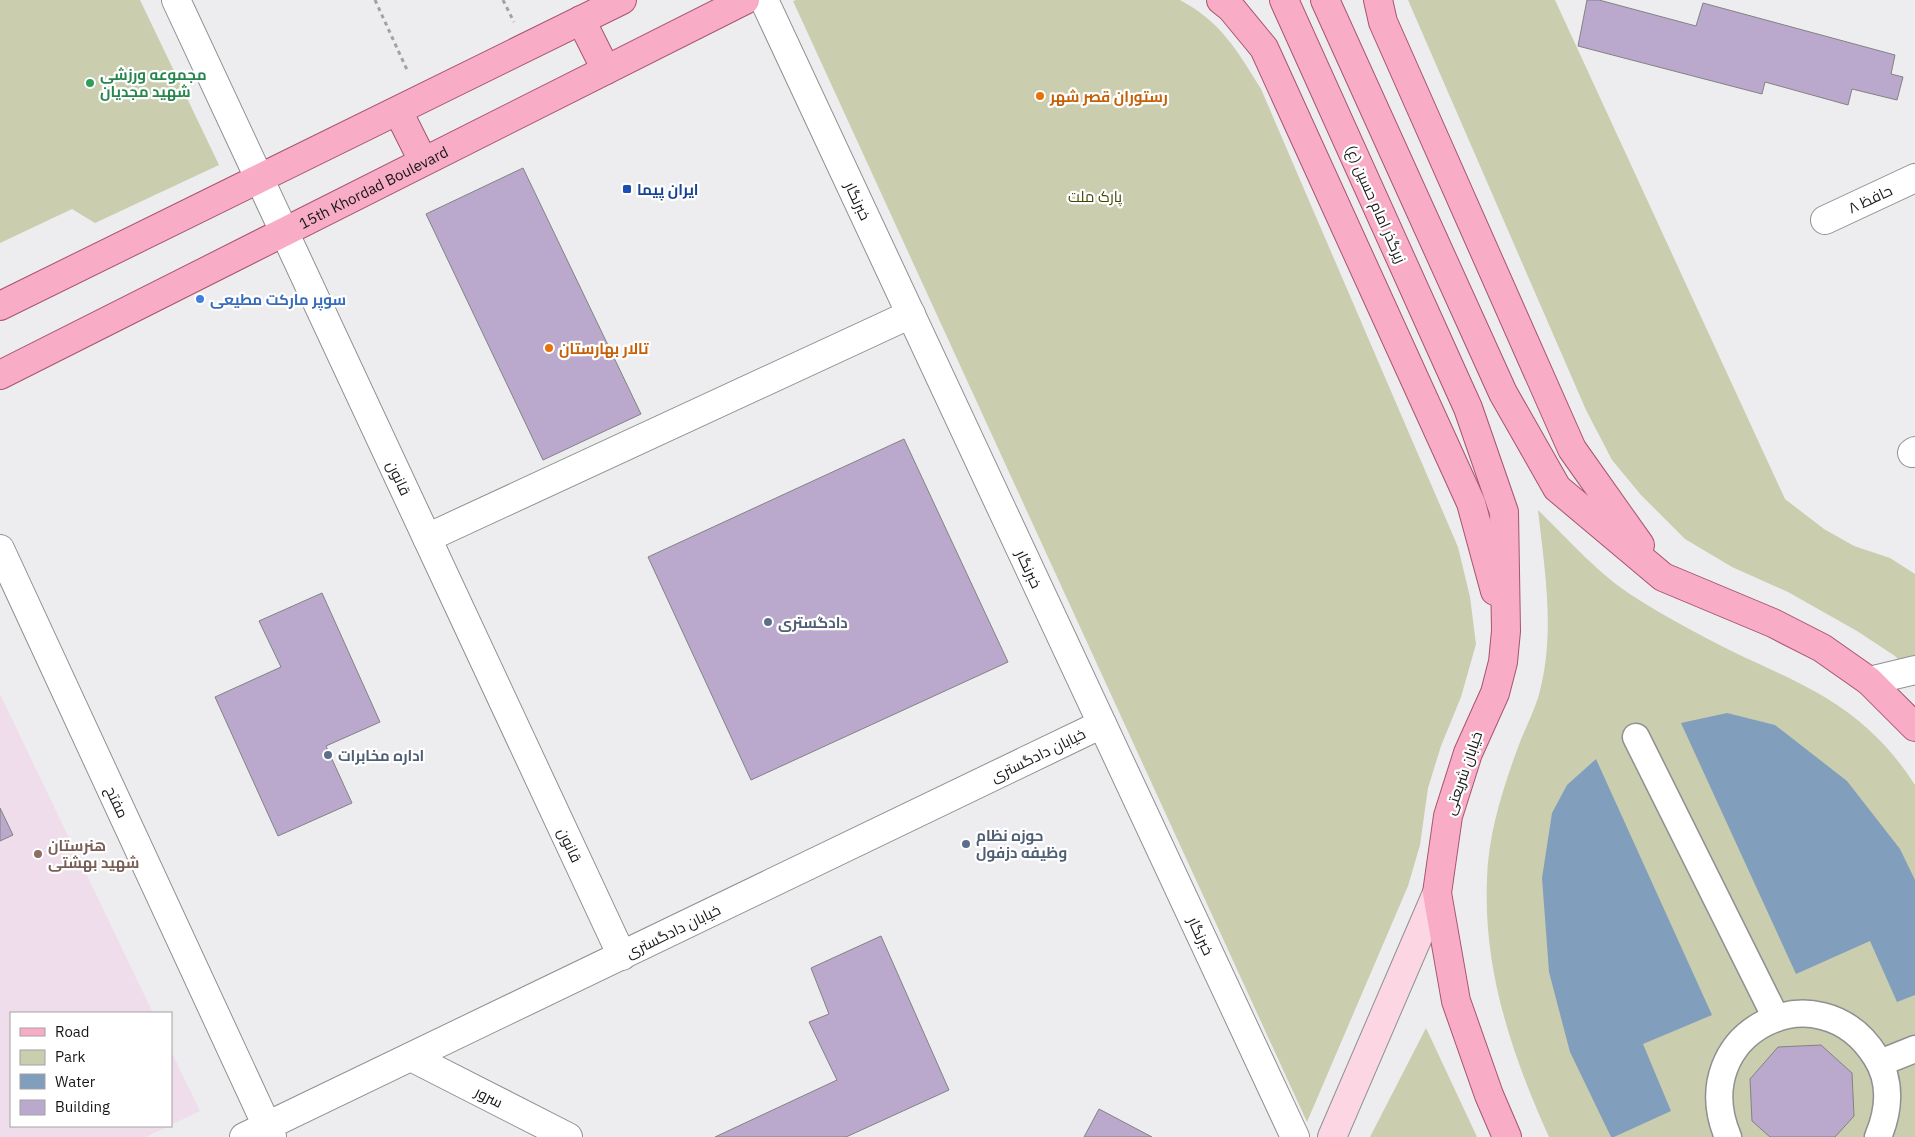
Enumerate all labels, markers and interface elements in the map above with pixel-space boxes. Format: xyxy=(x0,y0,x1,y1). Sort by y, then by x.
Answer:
place label: مجموعه ورزشی شهید مجدیان xyxy=(100,65,207,101)
marker: مجموعه ورزشی شهید مجدیان xyxy=(84,77,96,89)
place label: رستوران قصر شهر xyxy=(1049,87,1168,106)
marker: رستوران قصر شهر xyxy=(1034,90,1046,102)
street label: 15th Khordad Boulevard xyxy=(296,142,451,233)
street label: زیرگذر امام حسین (ع) xyxy=(1340,142,1411,267)
street label: خبرنگار xyxy=(840,178,875,223)
place label: ایران پیما xyxy=(637,180,699,201)
street label: حافظ ۸ xyxy=(1845,181,1895,217)
marker: ایران پیما xyxy=(621,183,633,195)
park label: پارک ملت xyxy=(1068,187,1122,207)
place label: سوپر مارکت مطیعی xyxy=(210,290,346,311)
marker: سوپر مارکت مطیعی xyxy=(194,293,206,305)
place label: تالار بهارستان xyxy=(559,339,649,358)
marker: تالار بهارستان xyxy=(543,342,555,354)
street label: قانون xyxy=(382,458,415,499)
street label: خبرنگار xyxy=(1011,546,1046,591)
place label: دادگستری xyxy=(778,613,848,632)
marker: دادگستری xyxy=(762,616,774,628)
street label: خیابان دادگستری xyxy=(988,724,1089,787)
street label: خیابان شریعتی xyxy=(1440,729,1487,818)
place label: اداره مخابرات xyxy=(338,746,424,765)
marker: اداره مخابرات xyxy=(322,749,334,761)
street label: مفتح xyxy=(100,783,133,822)
street label: قانون xyxy=(553,825,586,866)
place label: حوزه نظام وظیفه دزفول xyxy=(976,826,1067,862)
place label: هنرستان شهید بهشتی xyxy=(48,836,139,872)
marker: حوزه نظام وظیفه دزفول xyxy=(960,838,972,850)
marker: هنرستان شهید بهشتی xyxy=(32,848,44,860)
street label: خیابان دادگستری xyxy=(623,900,724,963)
street label: خبرنگار xyxy=(1183,913,1218,958)
legend xyxy=(10,1012,172,1127)
text: Road xyxy=(55,1022,90,1041)
text: Park xyxy=(55,1047,85,1066)
text: Water xyxy=(55,1072,96,1091)
street label: سرور xyxy=(471,1082,506,1112)
text: Building xyxy=(55,1097,110,1116)

